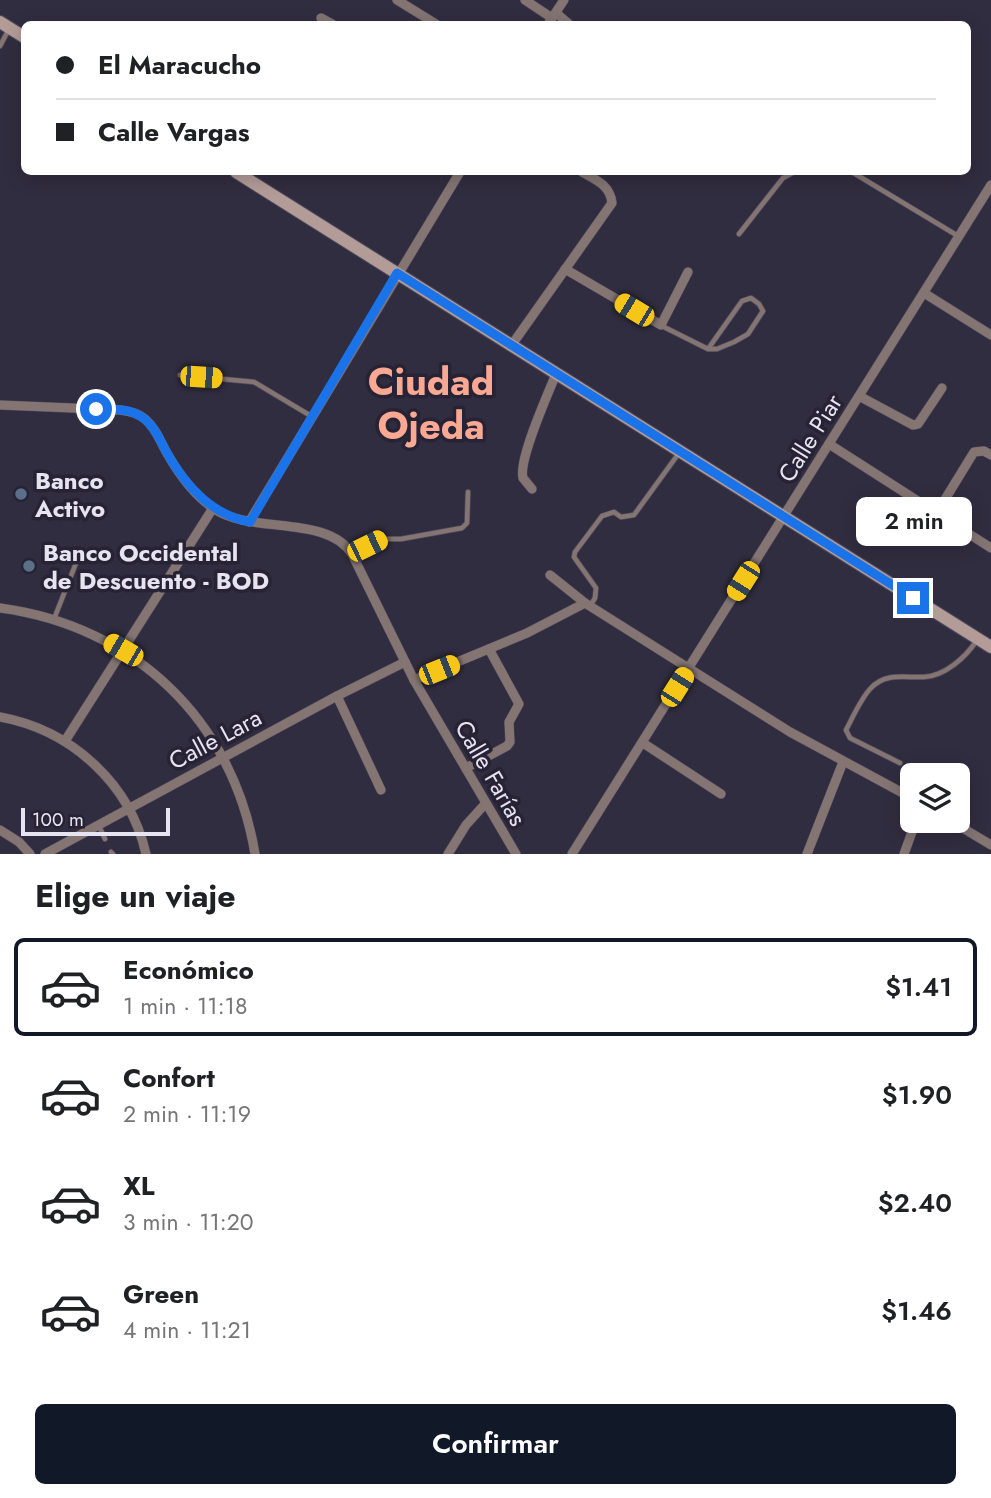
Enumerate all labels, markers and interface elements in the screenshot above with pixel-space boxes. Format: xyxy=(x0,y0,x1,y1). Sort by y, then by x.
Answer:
text: El Maracucho xyxy=(98,46,261,84)
text: Calle Vargas xyxy=(98,113,250,151)
car xyxy=(611,290,658,330)
district label: Ciudad Ojeda xyxy=(368,354,494,453)
car xyxy=(180,365,223,389)
street label: Calle Piar xyxy=(769,387,851,489)
route start xyxy=(80,393,112,425)
place label: Banco Activo xyxy=(34,463,105,526)
marker: Banco Activo xyxy=(13,486,29,502)
callout: 2 min xyxy=(855,496,971,546)
text: 2 min xyxy=(884,504,944,538)
car xyxy=(344,527,391,565)
place label: Banco Occidental de Descuento - BOD xyxy=(43,535,269,598)
marker: Banco Occidental de Descuento - BOD xyxy=(21,558,37,574)
car xyxy=(723,558,764,604)
route end xyxy=(897,582,929,614)
car xyxy=(100,630,147,670)
car xyxy=(416,652,463,688)
car xyxy=(657,664,698,710)
street label: Calle Lara xyxy=(162,700,268,778)
street label: Calle Farías xyxy=(447,714,535,832)
map controls xyxy=(900,763,970,833)
button: layers xyxy=(900,763,970,833)
scale bar xyxy=(21,805,170,837)
text: 100 m xyxy=(32,806,84,833)
text: Elige un viaje xyxy=(35,873,236,919)
text: Económico xyxy=(123,951,254,989)
icon: car xyxy=(39,956,102,1019)
text: $1.41 xyxy=(885,968,952,1006)
text: 1 min · 11:18 xyxy=(123,989,247,1023)
text: Confort xyxy=(123,1059,215,1097)
icon: car xyxy=(39,1064,102,1127)
text: $1.90 xyxy=(882,1076,952,1114)
text: 2 min · 11:19 xyxy=(123,1097,251,1131)
text: XL xyxy=(123,1167,155,1205)
icon: car xyxy=(39,1172,102,1235)
text: $2.40 xyxy=(878,1184,952,1222)
text: 3 min · 11:20 xyxy=(123,1205,254,1239)
text: Green xyxy=(123,1275,199,1313)
icon: car xyxy=(39,1280,102,1343)
text: $1.46 xyxy=(881,1292,952,1330)
text: 4 min · 11:21 xyxy=(123,1313,251,1347)
button: Confirmar xyxy=(35,1404,956,1484)

